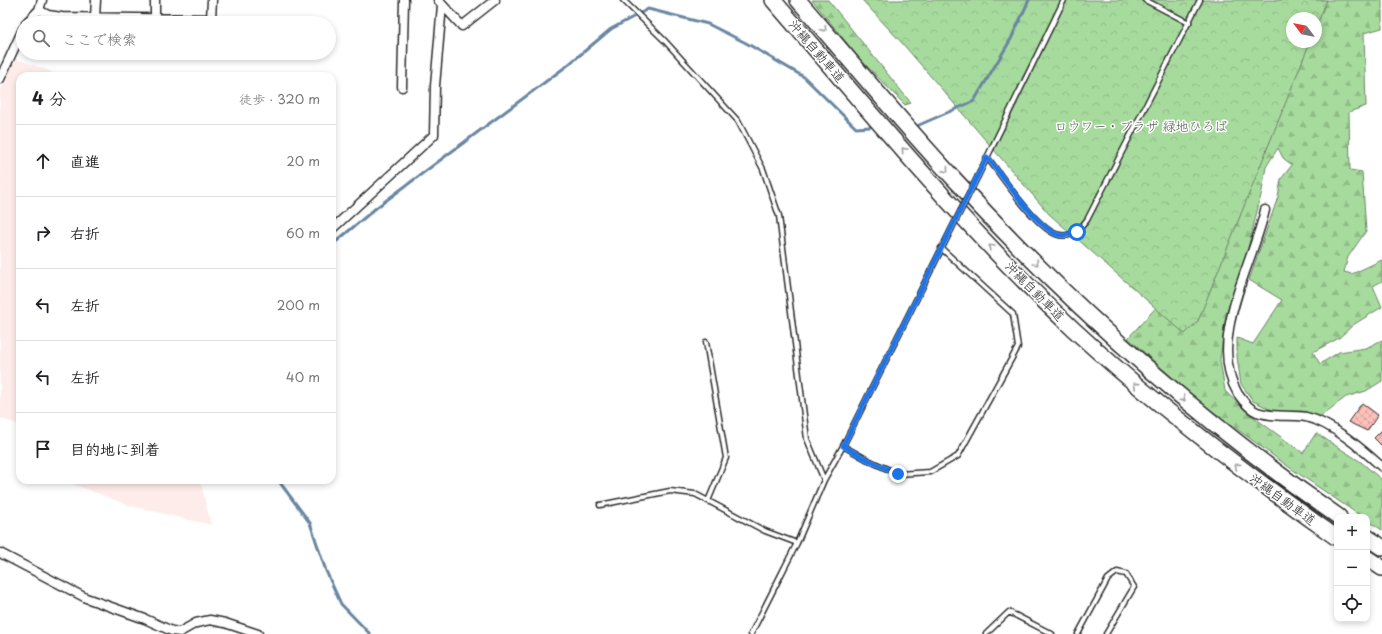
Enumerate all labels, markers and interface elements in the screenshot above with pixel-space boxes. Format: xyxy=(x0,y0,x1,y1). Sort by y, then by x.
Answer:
north arrow xyxy=(1286,12,1322,48)
street label: 沖縄自動車道 xyxy=(785,15,850,86)
search box xyxy=(16,16,336,60)
one-way arrow xyxy=(819,25,826,32)
icon: search xyxy=(30,27,52,49)
text: ここで検索 xyxy=(62,27,137,50)
text: 4 分 xyxy=(32,85,66,111)
text: 徒歩 · 320 m xyxy=(239,89,320,108)
park label: ロウワー・プラザ 緑地ひろば xyxy=(1054,116,1228,135)
one-way arrow xyxy=(902,148,909,155)
text: 直進 xyxy=(70,149,100,172)
icon: ahead xyxy=(32,150,54,172)
text: 20 m xyxy=(286,151,320,170)
one-way arrow xyxy=(941,165,948,172)
text: 右折 xyxy=(70,221,100,244)
icon: right xyxy=(32,222,54,244)
text: 60 m xyxy=(286,223,320,242)
route start xyxy=(1068,223,1086,241)
one-way arrow xyxy=(989,244,996,251)
street label: 沖縄自動車道 xyxy=(1001,256,1070,325)
one-way arrow xyxy=(1031,258,1039,266)
text: 左折 xyxy=(70,293,100,316)
icon: left xyxy=(32,294,54,316)
text: 200 m xyxy=(277,295,320,314)
text: 左折 xyxy=(70,365,100,388)
icon: left xyxy=(32,366,54,388)
text: 40 m xyxy=(286,367,320,386)
one-way arrow xyxy=(1133,382,1140,389)
one-way arrow xyxy=(1178,395,1185,402)
text: 目的地に到着 xyxy=(70,437,160,460)
icon: arrive xyxy=(32,438,54,460)
one-way arrow xyxy=(1235,464,1242,471)
route end xyxy=(889,465,907,483)
street label: 沖縄自動車道 xyxy=(1246,468,1320,529)
map controls xyxy=(1334,514,1370,622)
button: + xyxy=(1334,514,1370,550)
button: − xyxy=(1334,550,1370,586)
button: locate xyxy=(1334,586,1370,622)

